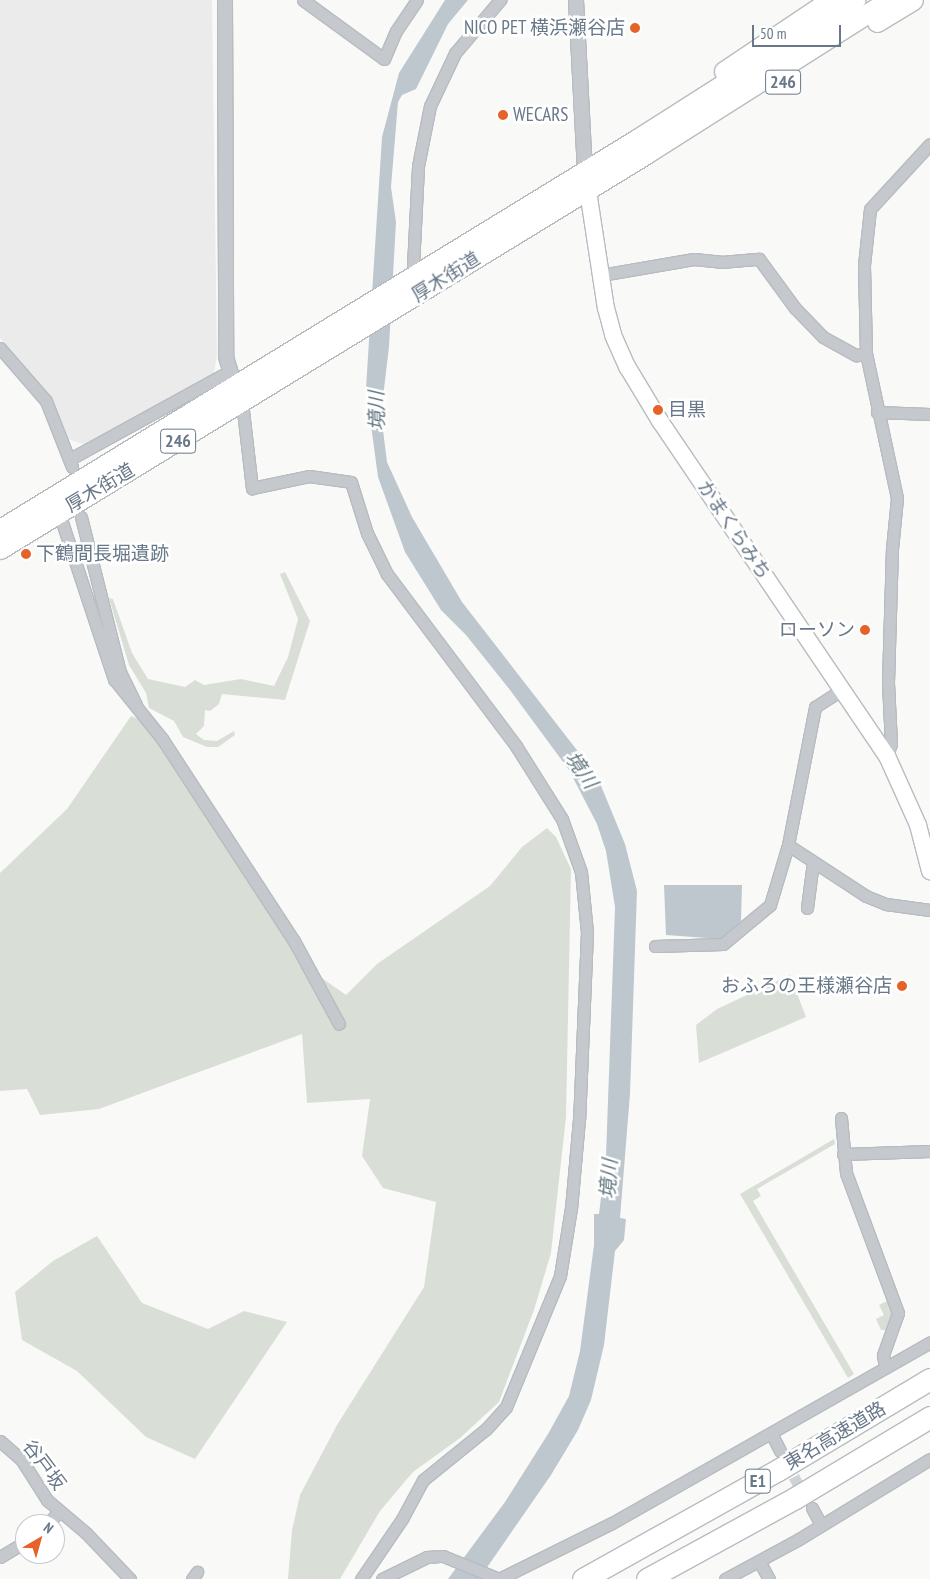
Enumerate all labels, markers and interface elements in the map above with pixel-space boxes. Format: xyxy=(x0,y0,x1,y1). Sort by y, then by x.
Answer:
scale bar xyxy=(755,15,844,47)
place label: NICO PET 横浜瀬谷店 xyxy=(463,17,625,39)
marker: NICO PET 横浜瀬谷店 xyxy=(629,22,641,34)
text: 50 m xyxy=(760,24,786,43)
road number: 246 xyxy=(764,66,802,98)
place label: WECARS xyxy=(513,104,568,126)
marker: WECARS xyxy=(497,109,509,121)
street label: 厚木街道 xyxy=(408,247,484,307)
water label: 境川 xyxy=(365,391,389,431)
place label: 目黒 xyxy=(668,399,706,421)
marker: 目黒 xyxy=(652,404,664,416)
road number: 246 xyxy=(159,426,197,456)
street label: 厚木街道 xyxy=(62,459,138,517)
street label: かまくらみち xyxy=(693,476,775,584)
place label: 下鶴間長堀遺跡 xyxy=(36,543,169,565)
marker: 下鶴間長堀遺跡 xyxy=(20,548,32,560)
place label: ローソン xyxy=(779,619,855,641)
marker: ローソン xyxy=(859,624,871,636)
water label: 境川 xyxy=(560,747,602,793)
place label: おふろの王様瀬谷店 xyxy=(721,975,892,997)
marker: おふろの王様瀬谷店 xyxy=(896,980,908,992)
water label: 境川 xyxy=(596,1158,622,1200)
street label: 東名高速道路 xyxy=(780,1397,890,1475)
street label: 谷戸坂 xyxy=(18,1435,70,1495)
road number: E1 xyxy=(744,1465,772,1496)
north arrow xyxy=(15,1514,65,1564)
text: N xyxy=(40,1519,57,1537)

